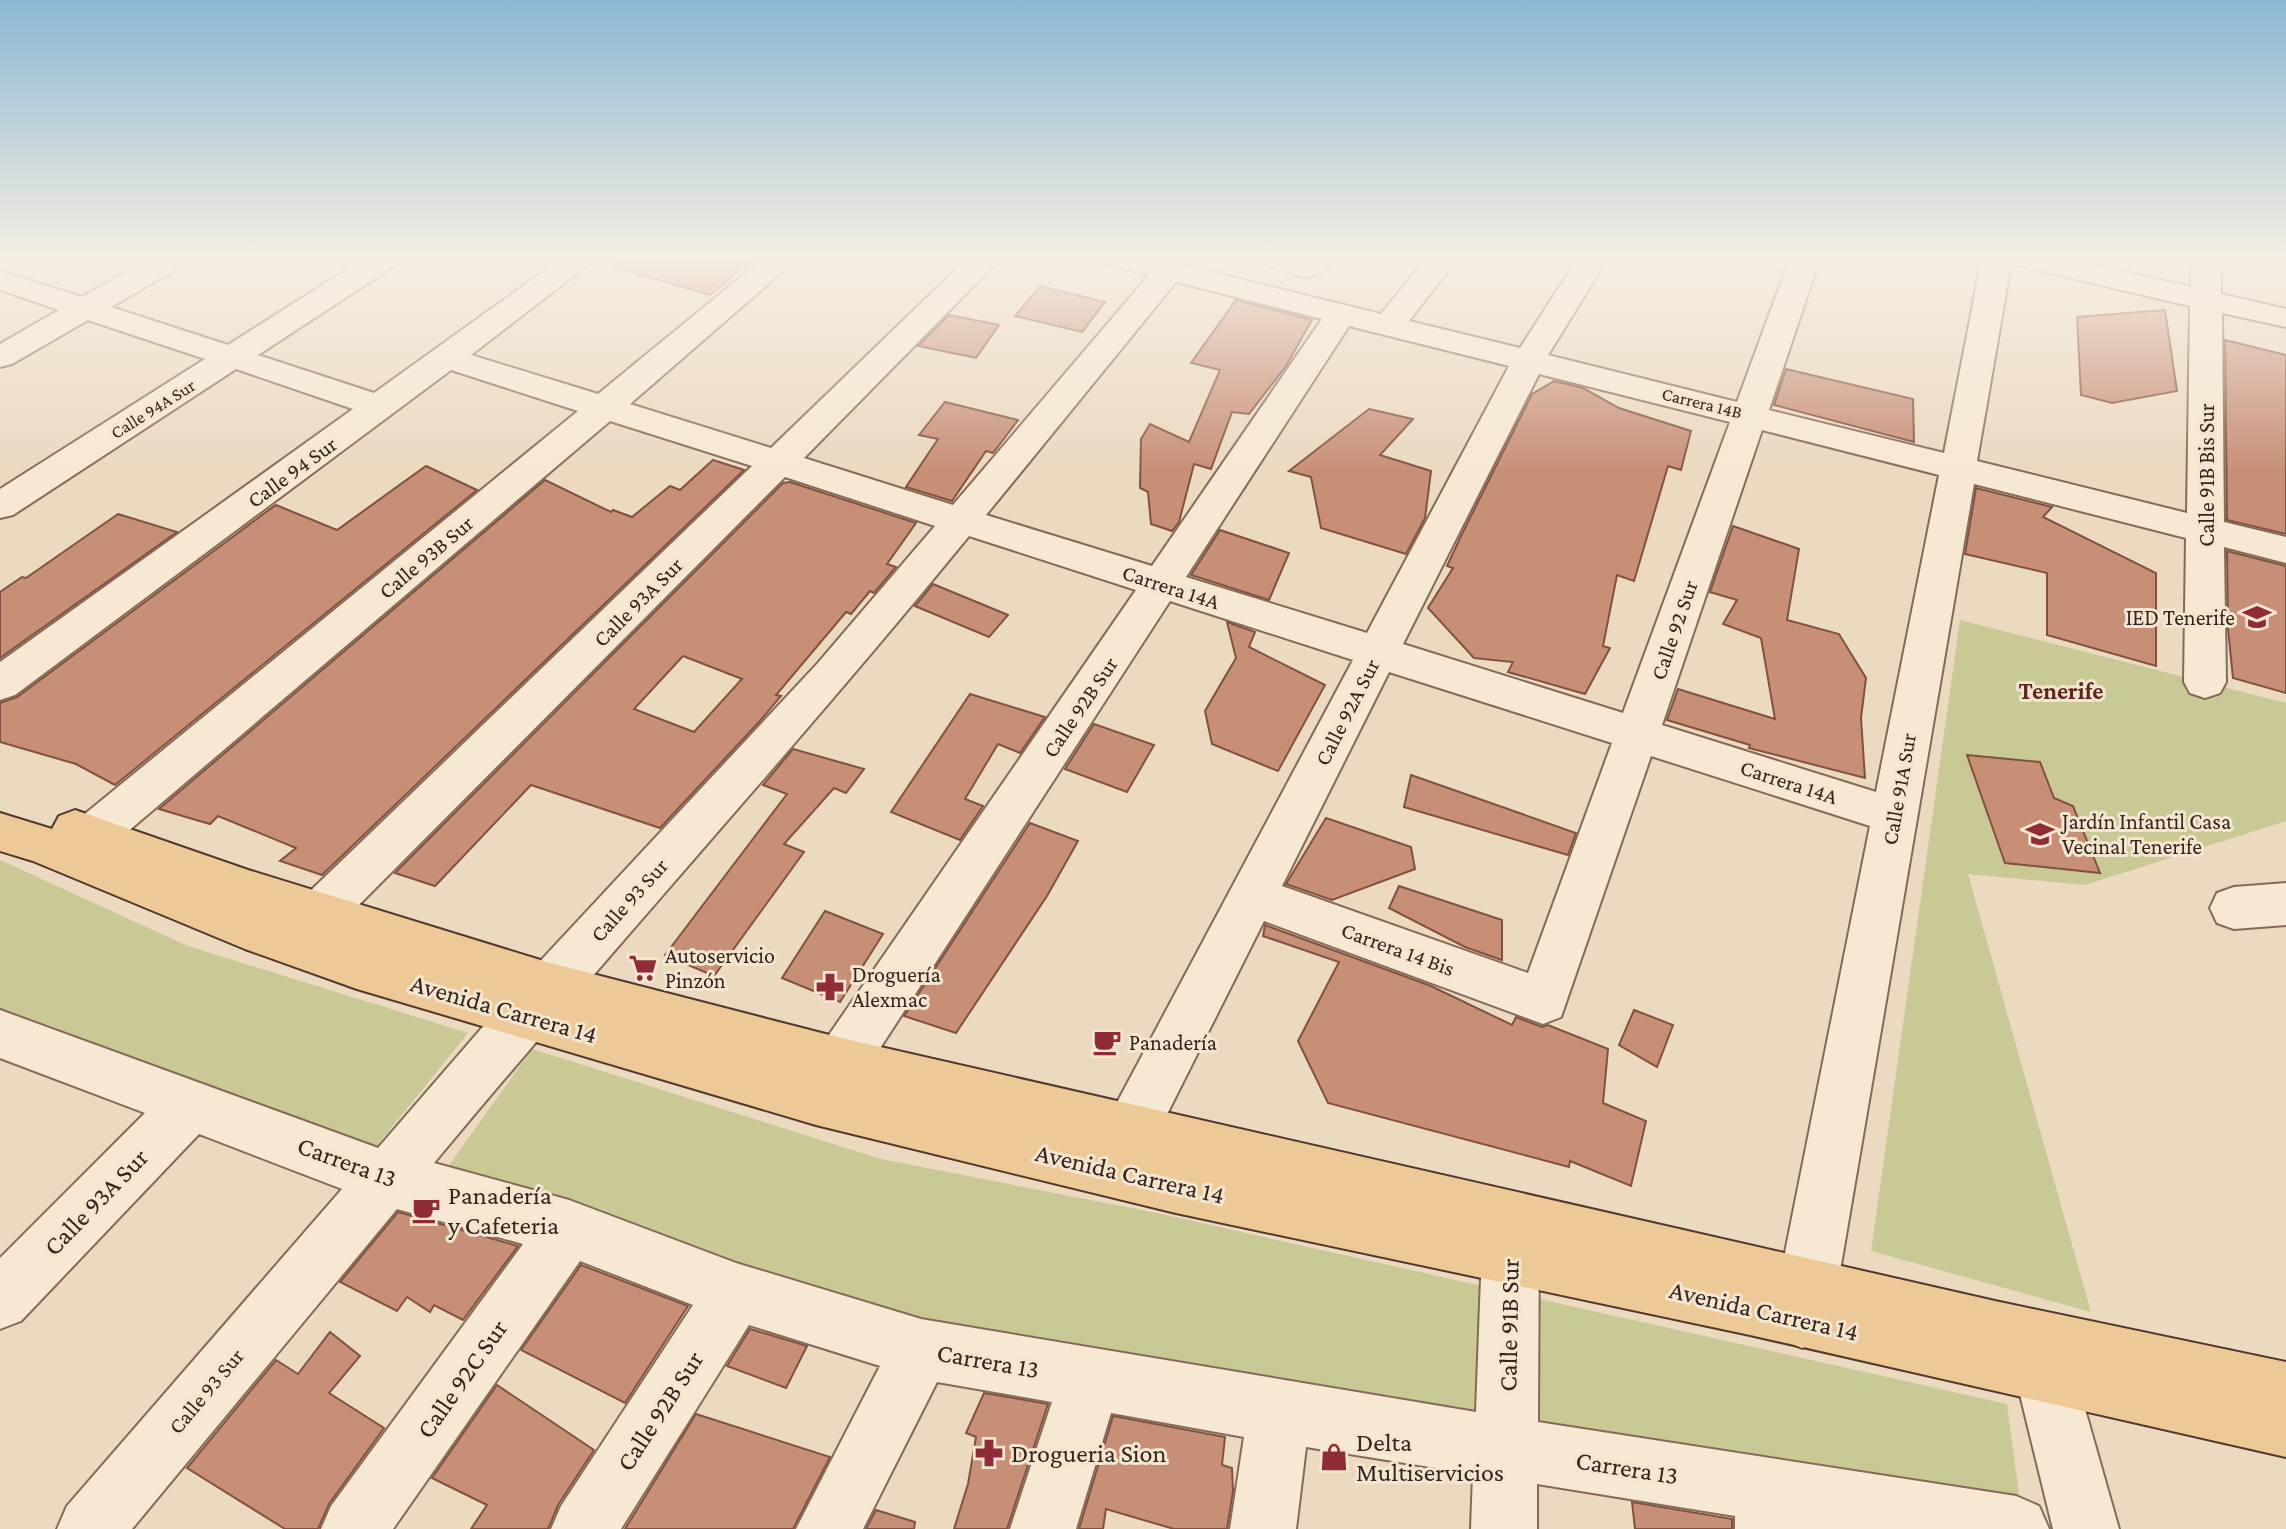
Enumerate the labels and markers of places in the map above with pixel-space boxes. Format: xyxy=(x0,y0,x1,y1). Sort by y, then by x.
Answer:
school or university icon: IED Tenerife xyxy=(2242,602,2272,632)
place label: IED Tenerife xyxy=(2126,605,2235,630)
place label: Jardín Infantil Casa Vecinal Tenerife xyxy=(2060,809,2231,859)
school or university icon: Jardín Infantil Casa Vecinal Tenerife xyxy=(2025,819,2055,849)
place label: Autoservicio Pinzón xyxy=(665,943,775,993)
supermarket icon: Autoservicio Pinzón xyxy=(628,953,658,983)
place label: Droguería Alexmac xyxy=(852,962,941,1012)
pharmacy icon: Droguería Alexmac xyxy=(815,972,845,1002)
cafe icon: Panadería xyxy=(1092,1027,1122,1057)
place label: Panadería xyxy=(1129,1030,1217,1055)
place label: Panadería y Cafeteria xyxy=(447,1181,559,1240)
cafe icon: Panadería y Cafeteria xyxy=(411,1195,441,1225)
place label: Delta Multiservicios xyxy=(1356,1428,1504,1487)
pharmacy icon: Drogueria Sion xyxy=(974,1438,1004,1468)
place label: Drogueria Sion xyxy=(1011,1439,1167,1468)
shop icon: Delta Multiservicios xyxy=(1319,1442,1349,1472)

